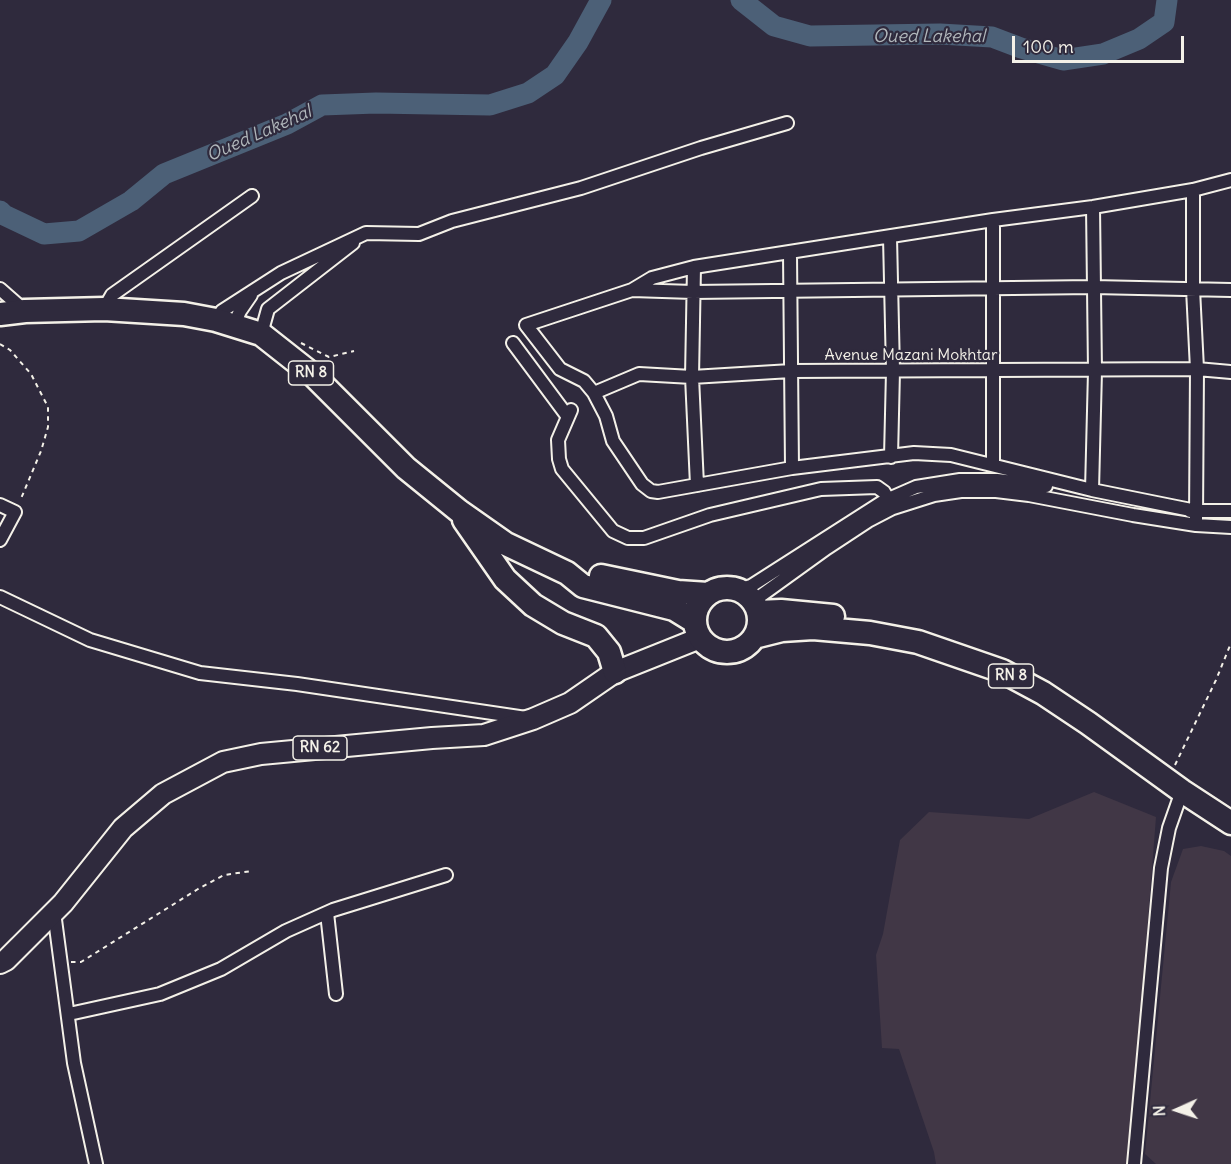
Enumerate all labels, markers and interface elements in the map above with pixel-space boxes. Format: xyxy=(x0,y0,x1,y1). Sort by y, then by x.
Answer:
scale bar xyxy=(1015,24,1188,62)
water label: Oued Lakehal xyxy=(873,26,985,48)
text: 100 m xyxy=(1023,35,1074,58)
water label: Oued Lakehal xyxy=(203,101,315,167)
street label: Avenue Mazani Mokhtar xyxy=(825,345,997,365)
road number: RN 8 xyxy=(288,361,334,385)
road number: RN 8 xyxy=(988,664,1034,688)
road number: RN 62 xyxy=(293,736,347,760)
north arrow xyxy=(1147,1080,1207,1140)
text: N xyxy=(1149,1105,1169,1117)

